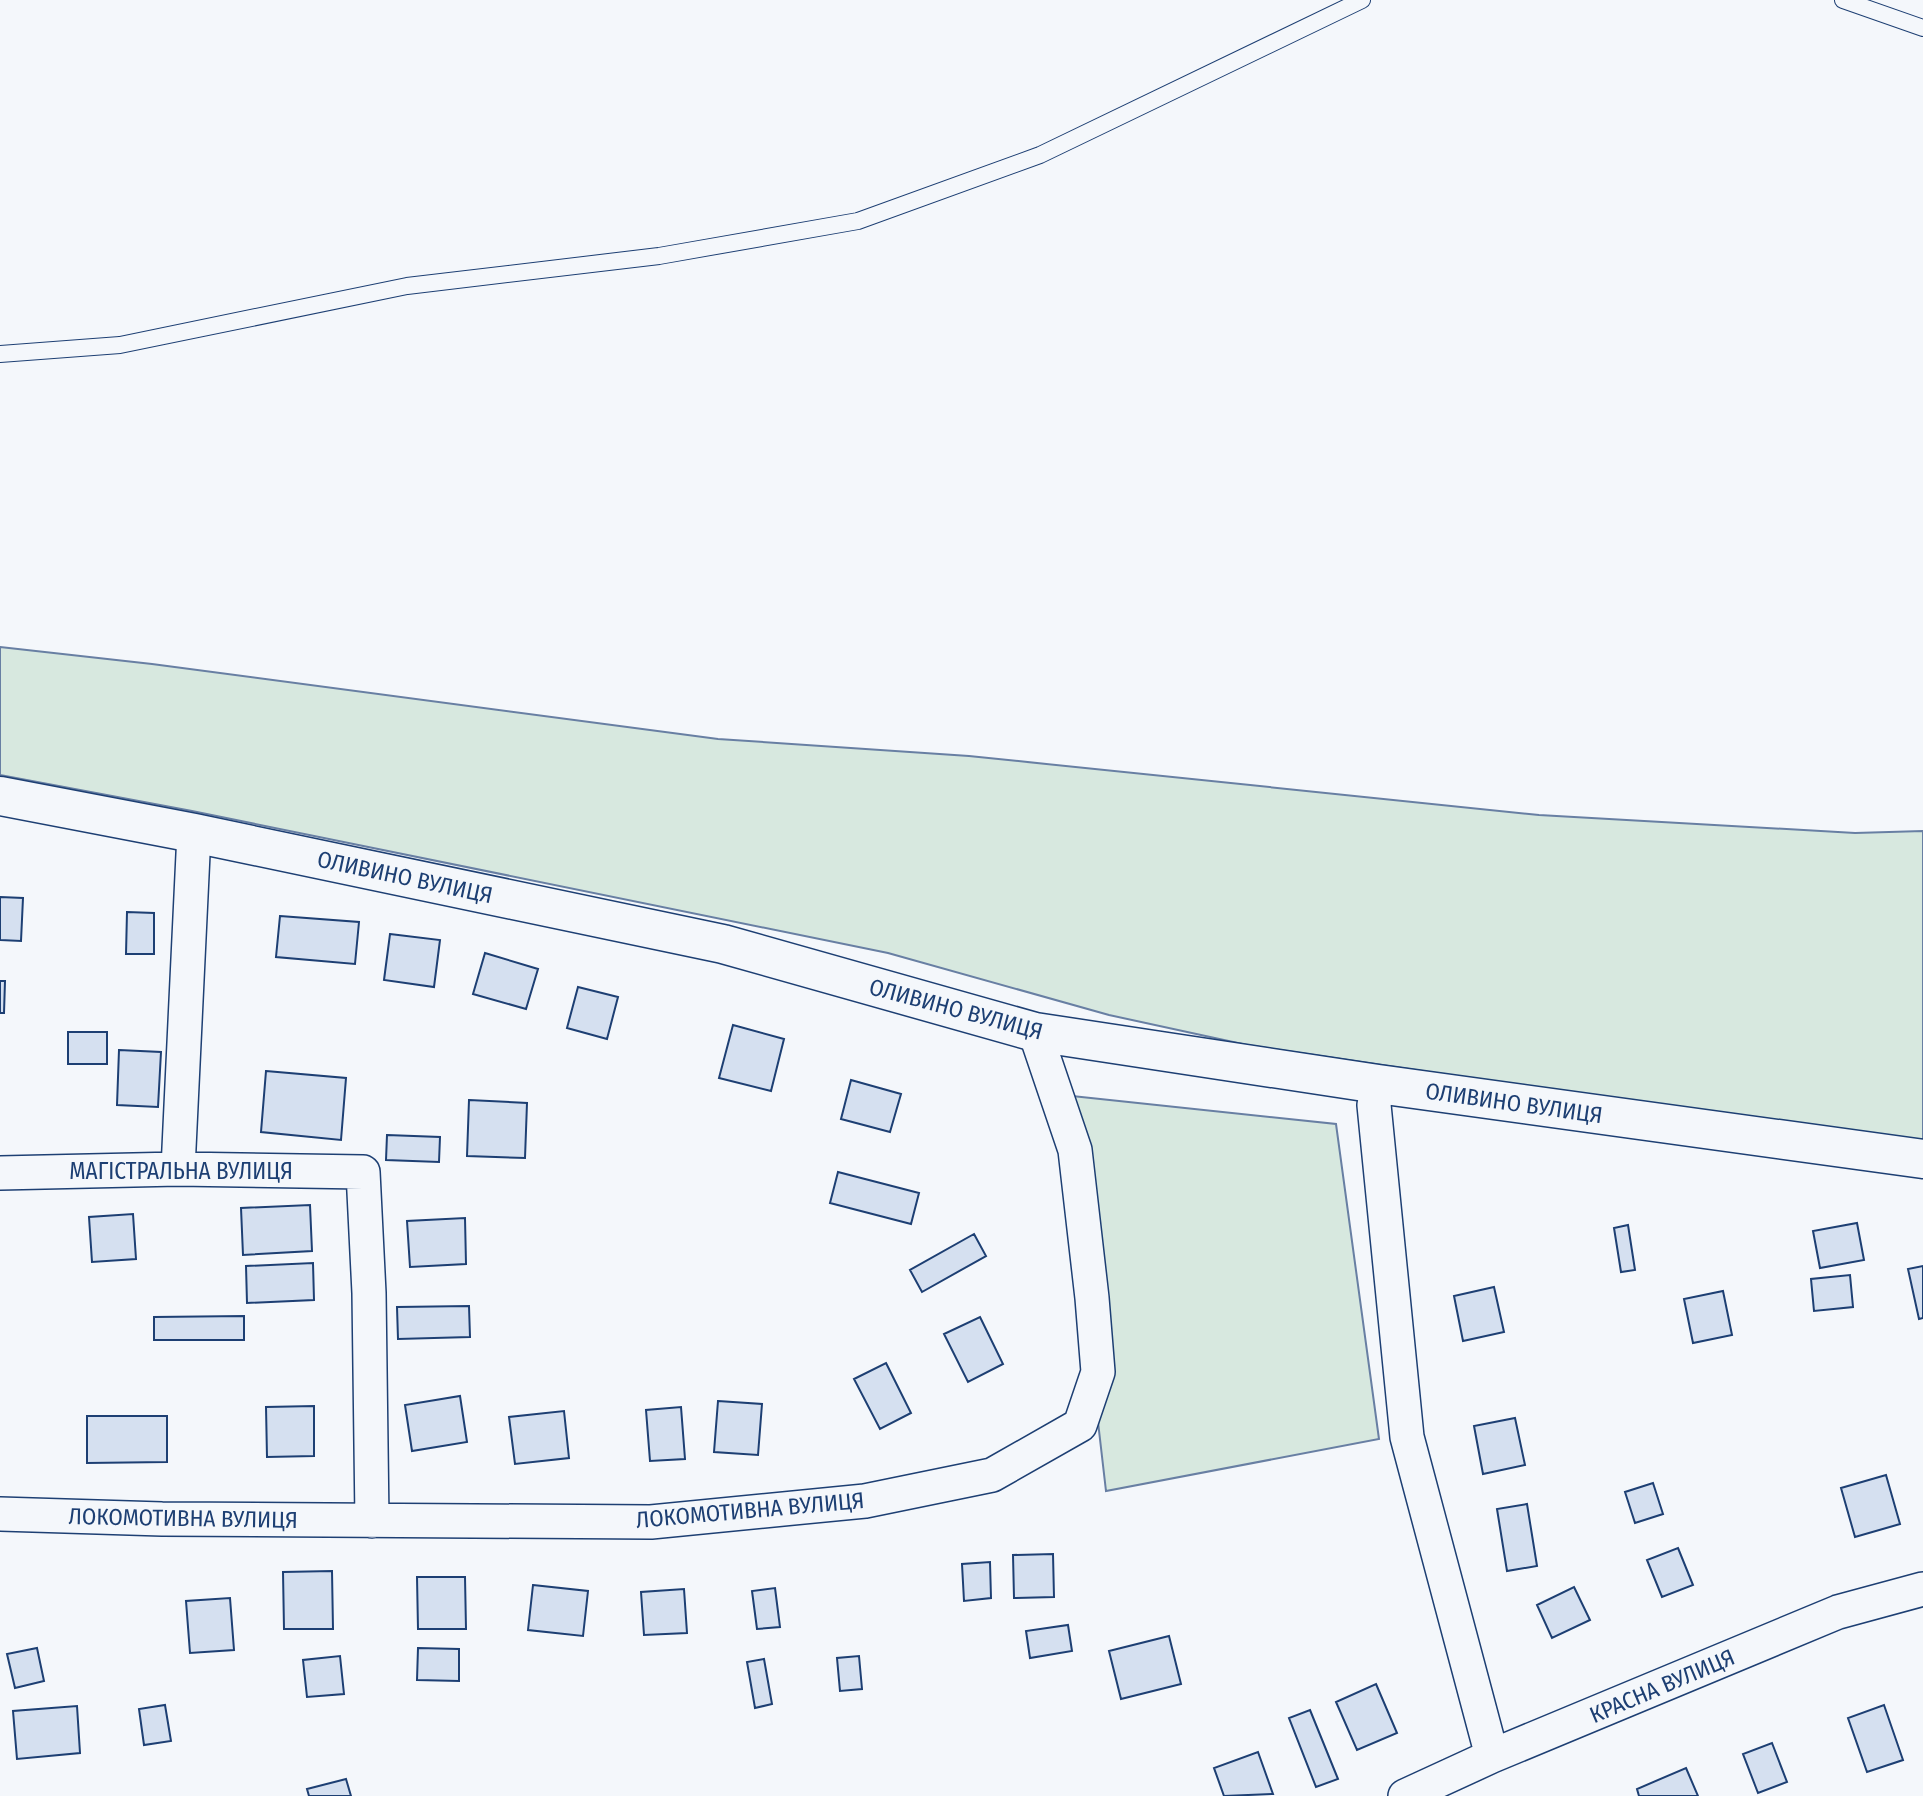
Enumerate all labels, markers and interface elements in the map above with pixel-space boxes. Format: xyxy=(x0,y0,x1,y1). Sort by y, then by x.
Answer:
street label: ОЛИВИНО ВУЛИЦЯ xyxy=(315,845,495,909)
street label: ОЛИВИНО ВУЛИЦЯ xyxy=(866,972,1046,1046)
street label: ОЛИВИНО ВУЛИЦЯ xyxy=(1424,1077,1604,1129)
street label: МАГІСТРАЛЬНА ВУЛИЦЯ xyxy=(69,1157,293,1185)
street label: ЛОКОМОТИВНА ВУЛИЦЯ xyxy=(635,1486,865,1534)
street label: ЛОКОМОТИВНА ВУЛИЦЯ xyxy=(68,1502,298,1534)
street label: КРАСНА ВУЛИЦЯ xyxy=(1585,1643,1739,1729)

